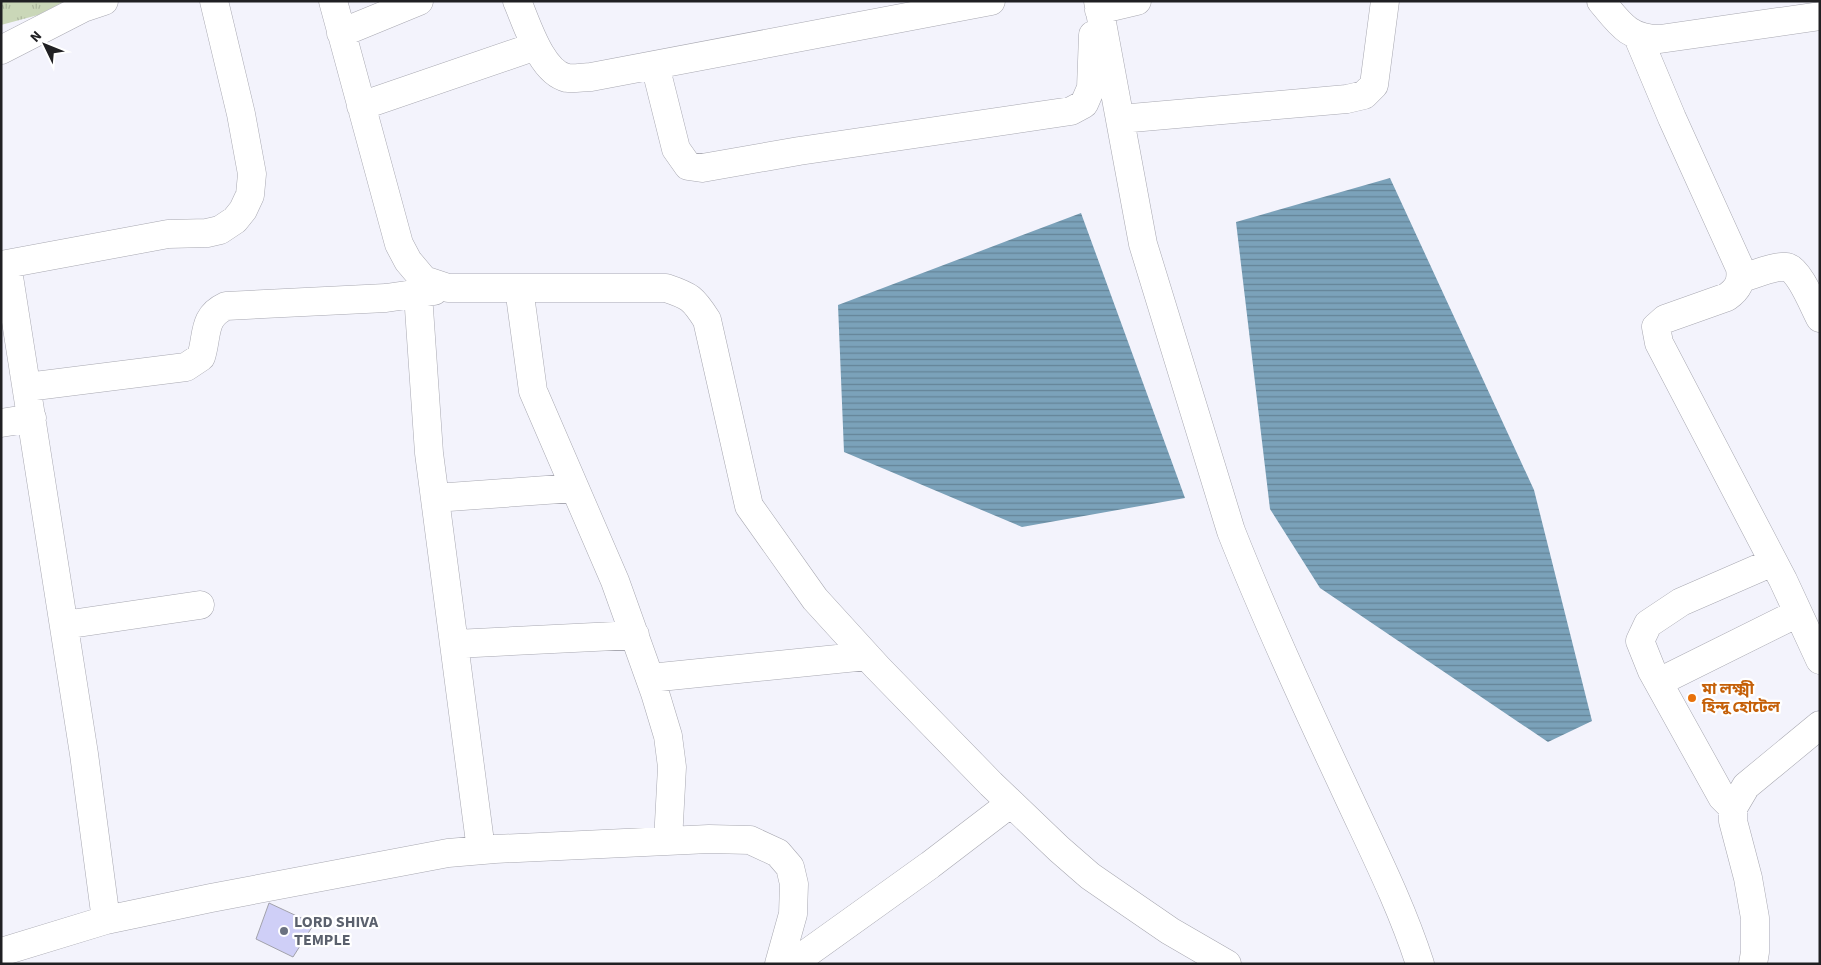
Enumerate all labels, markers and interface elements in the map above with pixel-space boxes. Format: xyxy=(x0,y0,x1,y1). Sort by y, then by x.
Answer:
north arrow xyxy=(20,20,70,70)
text: N xyxy=(26,27,47,47)
place label: মা লক্ষ্মী হিন্দু হোটেল xyxy=(1701,678,1781,718)
marker: মা লক্ষ্মী হিন্দু হোটেল xyxy=(1686,692,1698,704)
place label: LORD SHIVA TEMPLE xyxy=(294,911,379,951)
marker: LORD SHIVA TEMPLE xyxy=(278,925,290,937)

